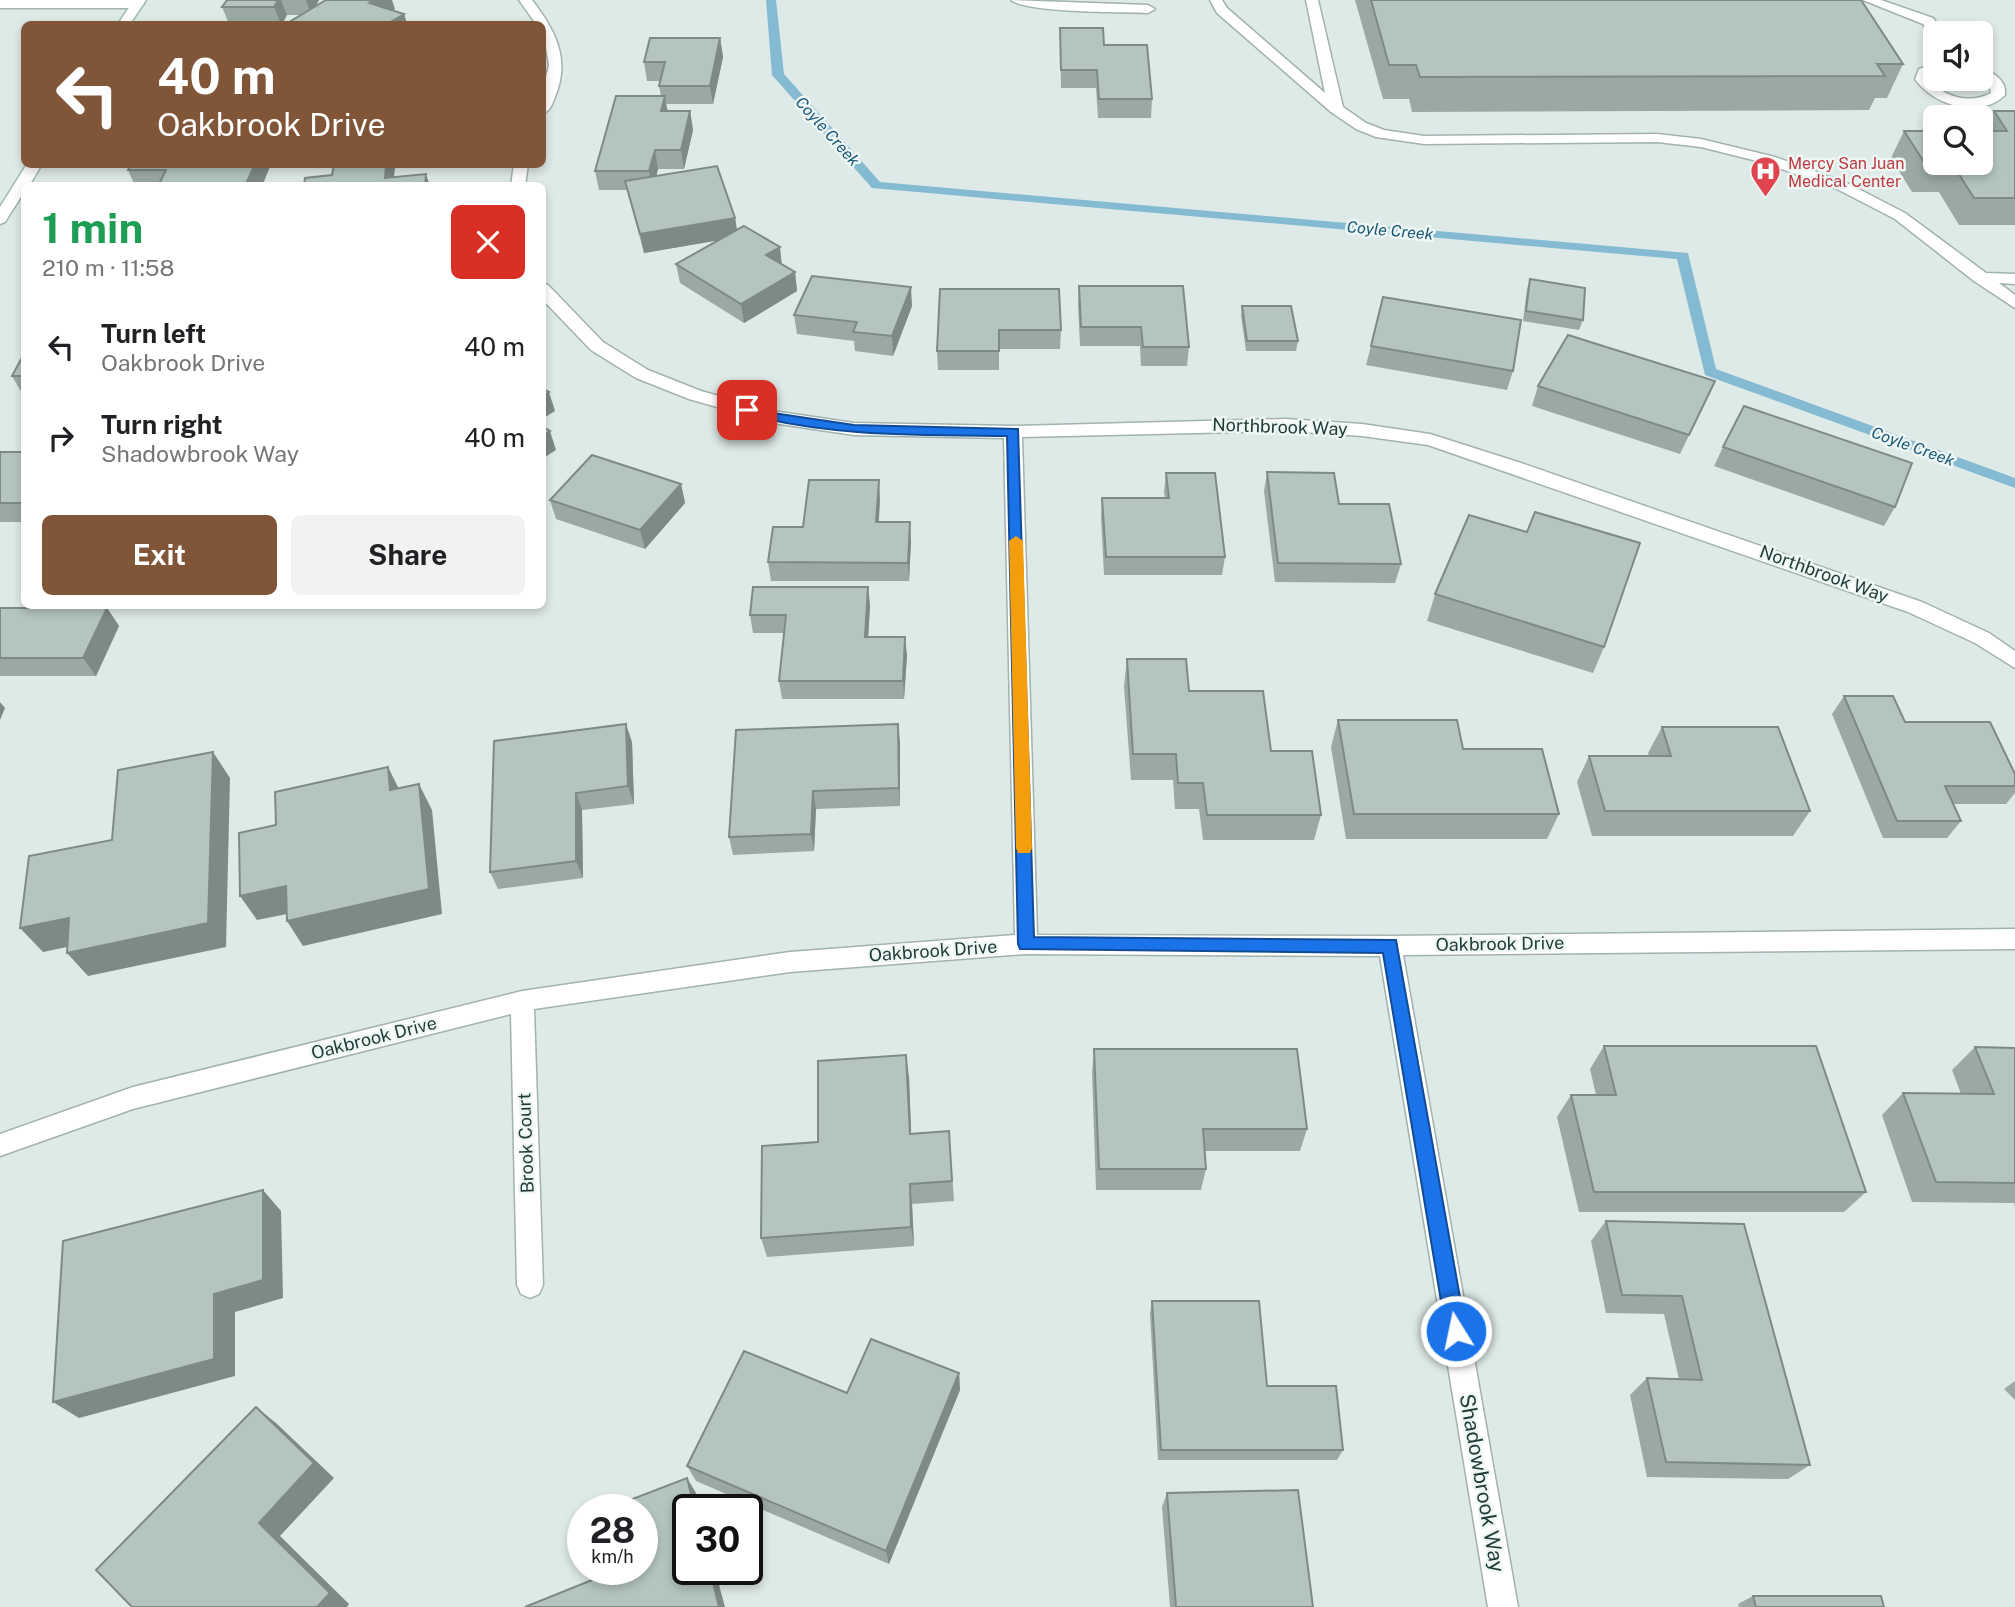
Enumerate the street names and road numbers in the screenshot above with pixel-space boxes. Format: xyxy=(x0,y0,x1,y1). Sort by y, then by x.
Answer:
street label: Northbrook Way xyxy=(1212,414,1348,439)
street label: Northbrook Way xyxy=(1757,540,1892,607)
street label: Oakbrook Drive xyxy=(1435,932,1564,955)
street label: Oakbrook Drive xyxy=(868,936,998,965)
street label: Oakbrook Drive xyxy=(309,1012,439,1063)
street label: Brook Court xyxy=(513,1092,538,1194)
street label: Shadowbrook Way xyxy=(1454,1392,1510,1574)

